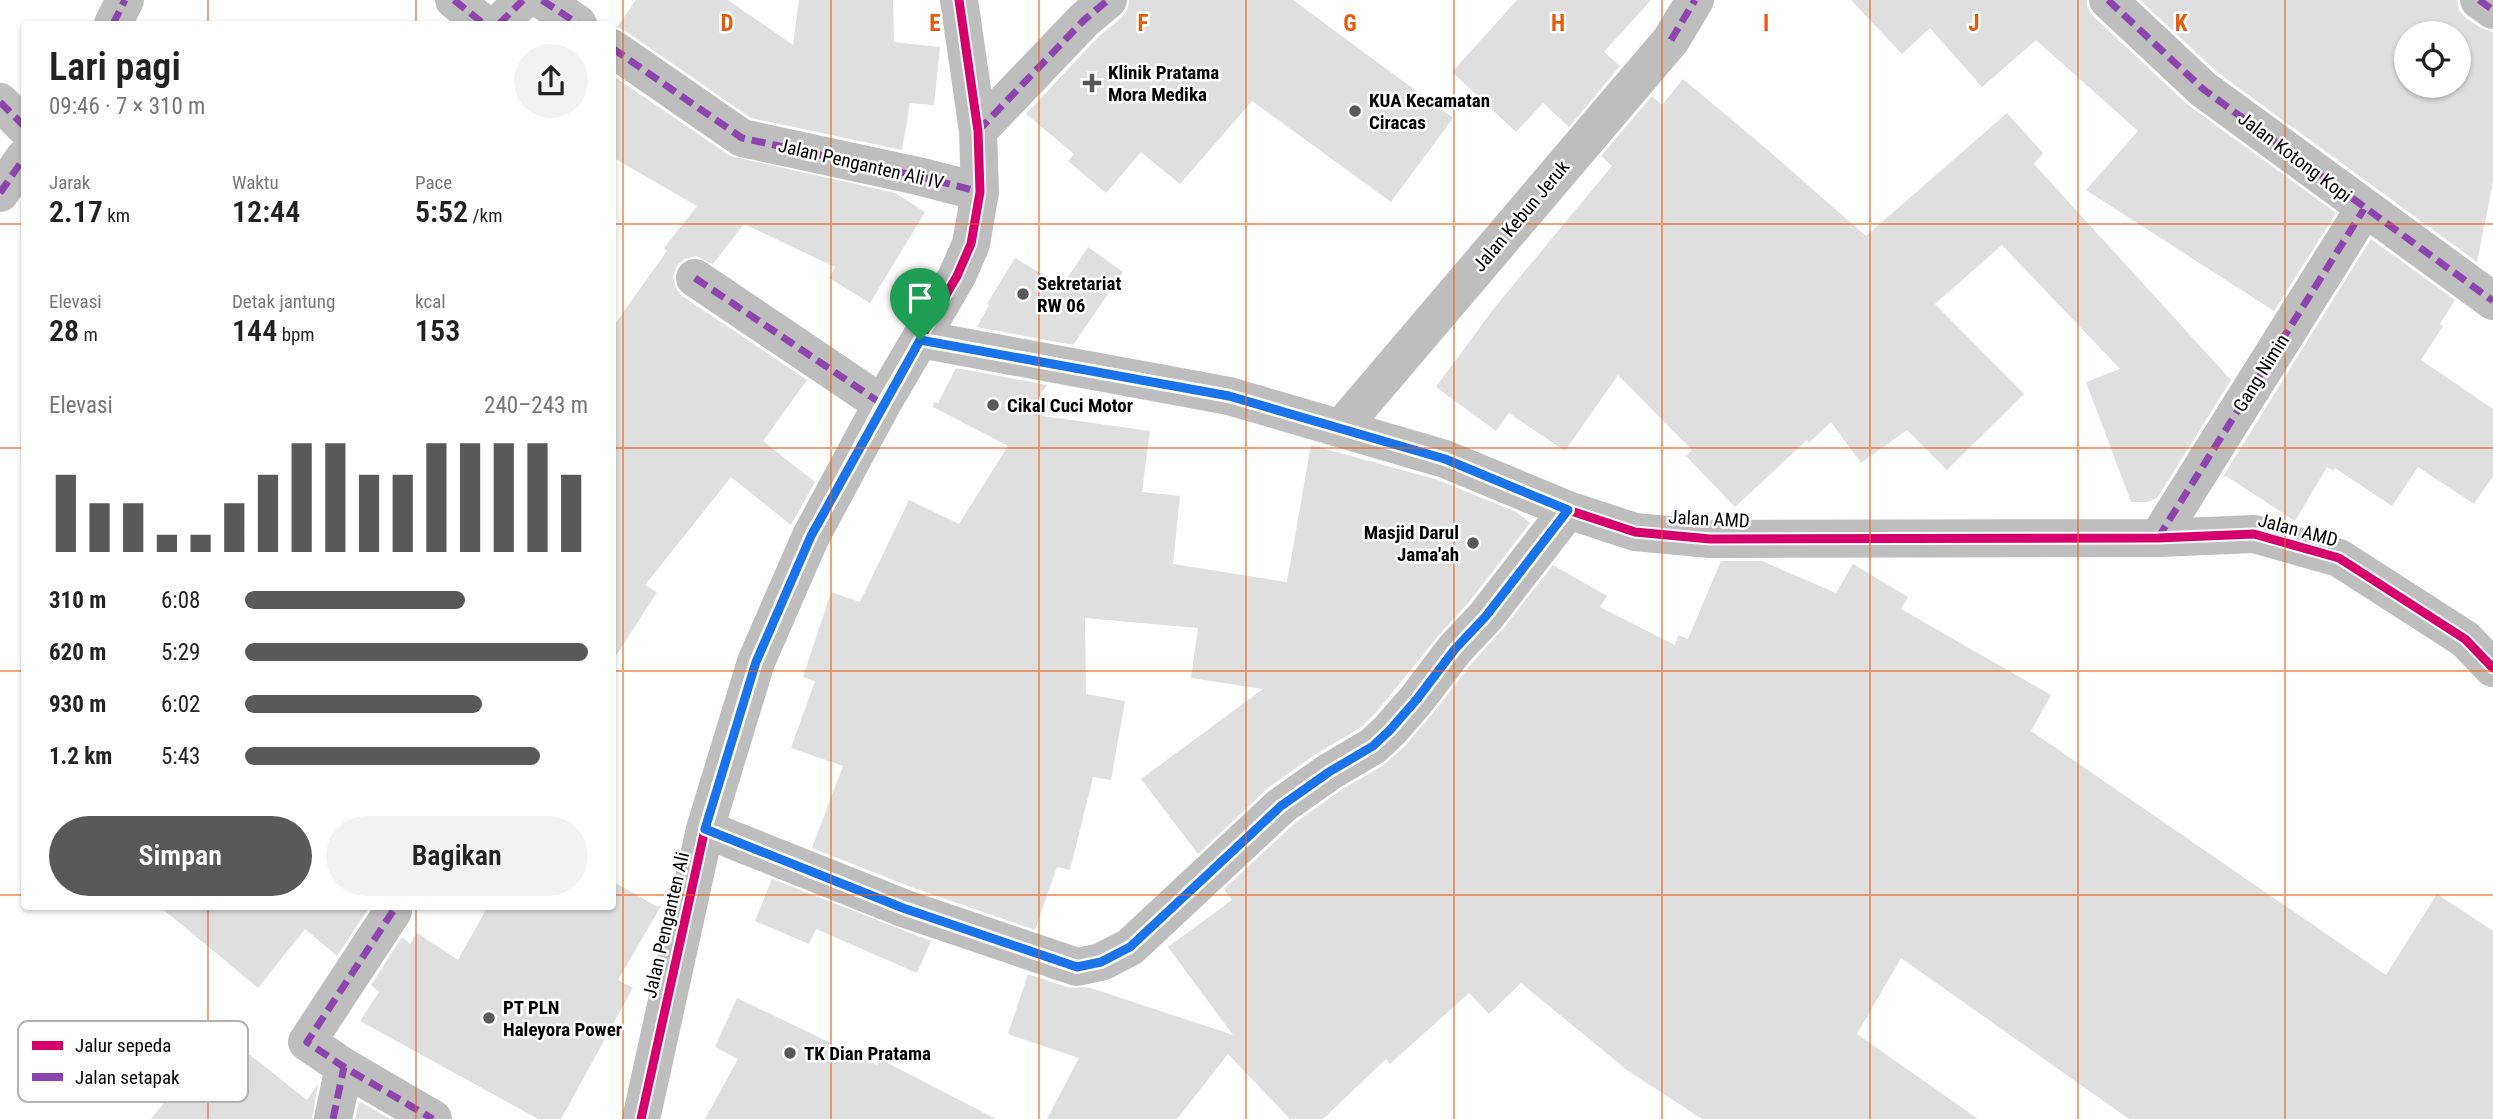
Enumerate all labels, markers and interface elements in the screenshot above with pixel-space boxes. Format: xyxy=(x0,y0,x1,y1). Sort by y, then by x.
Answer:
text: D xyxy=(721,10,734,37)
text: E xyxy=(929,10,941,37)
text: F xyxy=(1138,10,1149,37)
text: G xyxy=(1343,10,1357,37)
text: H xyxy=(1551,10,1565,37)
text: I xyxy=(1763,10,1769,37)
text: J xyxy=(1968,10,1980,37)
text: K xyxy=(2175,10,2188,37)
map controls xyxy=(2394,21,2471,98)
button: locate xyxy=(2394,21,2471,98)
button: share xyxy=(514,44,588,118)
text: Lari pagi xyxy=(49,45,181,89)
place label: Klinik Pratama Mora Medika xyxy=(1108,61,1219,106)
marker: Klinik Pratama Mora Medika xyxy=(1082,73,1102,93)
place label: KUA Kecamatan Ciracas xyxy=(1369,89,1490,134)
text: 09:46 · 7 × 310 m xyxy=(49,93,205,120)
marker: KUA Kecamatan Ciracas xyxy=(1347,103,1363,119)
street label: Jalan Kotong Kopi xyxy=(2234,107,2356,207)
street label: Jalan Penganten Ali IV xyxy=(776,134,946,194)
street label: Jalan Kebun Jeruk xyxy=(1468,155,1574,276)
text: Jarak xyxy=(49,171,90,194)
text: Waktu xyxy=(232,171,279,194)
text: Pace xyxy=(415,171,452,194)
text: 2.17 xyxy=(49,194,103,229)
text: 12:44 xyxy=(232,194,300,229)
text: 5:52 xyxy=(415,194,468,229)
text: km xyxy=(103,204,130,227)
text: /km xyxy=(468,204,502,227)
pin xyxy=(890,268,950,340)
place label: Sekretariat RW 06 xyxy=(1037,272,1121,317)
icon: arrive xyxy=(901,279,939,317)
marker: Sekretariat RW 06 xyxy=(1015,286,1031,302)
text: Elevasi xyxy=(49,290,102,313)
text: Detak jantung xyxy=(232,290,335,313)
text: kcal xyxy=(415,290,446,313)
text: 28 xyxy=(49,313,79,348)
text: 144 xyxy=(232,313,277,348)
text: 153 xyxy=(415,313,460,348)
text: m xyxy=(79,323,98,346)
text: bpm xyxy=(277,323,315,346)
street label: Gang Nimin xyxy=(2228,330,2294,416)
text: Elevasi xyxy=(49,392,113,419)
text: 240–243 m xyxy=(484,392,588,419)
place label: Cikal Cuci Motor xyxy=(1007,394,1133,417)
marker: Cikal Cuci Motor xyxy=(985,397,1001,413)
street label: Jalan AMD xyxy=(1668,505,1750,533)
street label: Jalan AMD xyxy=(2256,508,2340,552)
place label: Masjid Darul Jama'ah xyxy=(1364,521,1459,566)
marker: Masjid Darul Jama'ah xyxy=(1465,535,1481,551)
text: 310 m xyxy=(49,587,106,614)
text: 6:08 xyxy=(161,587,200,614)
text: 620 m xyxy=(49,639,106,666)
text: 5:29 xyxy=(161,639,200,666)
text: 930 m xyxy=(49,691,106,718)
text: 6:02 xyxy=(161,691,200,718)
text: 1.2 km xyxy=(49,743,112,770)
text: 5:43 xyxy=(161,743,200,770)
button: Simpan xyxy=(49,816,312,896)
button: Bagikan xyxy=(326,816,588,896)
street label: Jalan Penganten Ali xyxy=(638,850,694,1000)
place label: PT PLN Haleyora Power xyxy=(503,996,622,1041)
marker: PT PLN Haleyora Power xyxy=(481,1010,497,1026)
legend xyxy=(18,1021,248,1102)
text: Jalur sepeda xyxy=(75,1034,171,1057)
place label: TK Dian Pratama xyxy=(804,1042,931,1065)
marker: TK Dian Pratama xyxy=(782,1045,798,1061)
text: Jalan setapak xyxy=(75,1066,180,1089)

